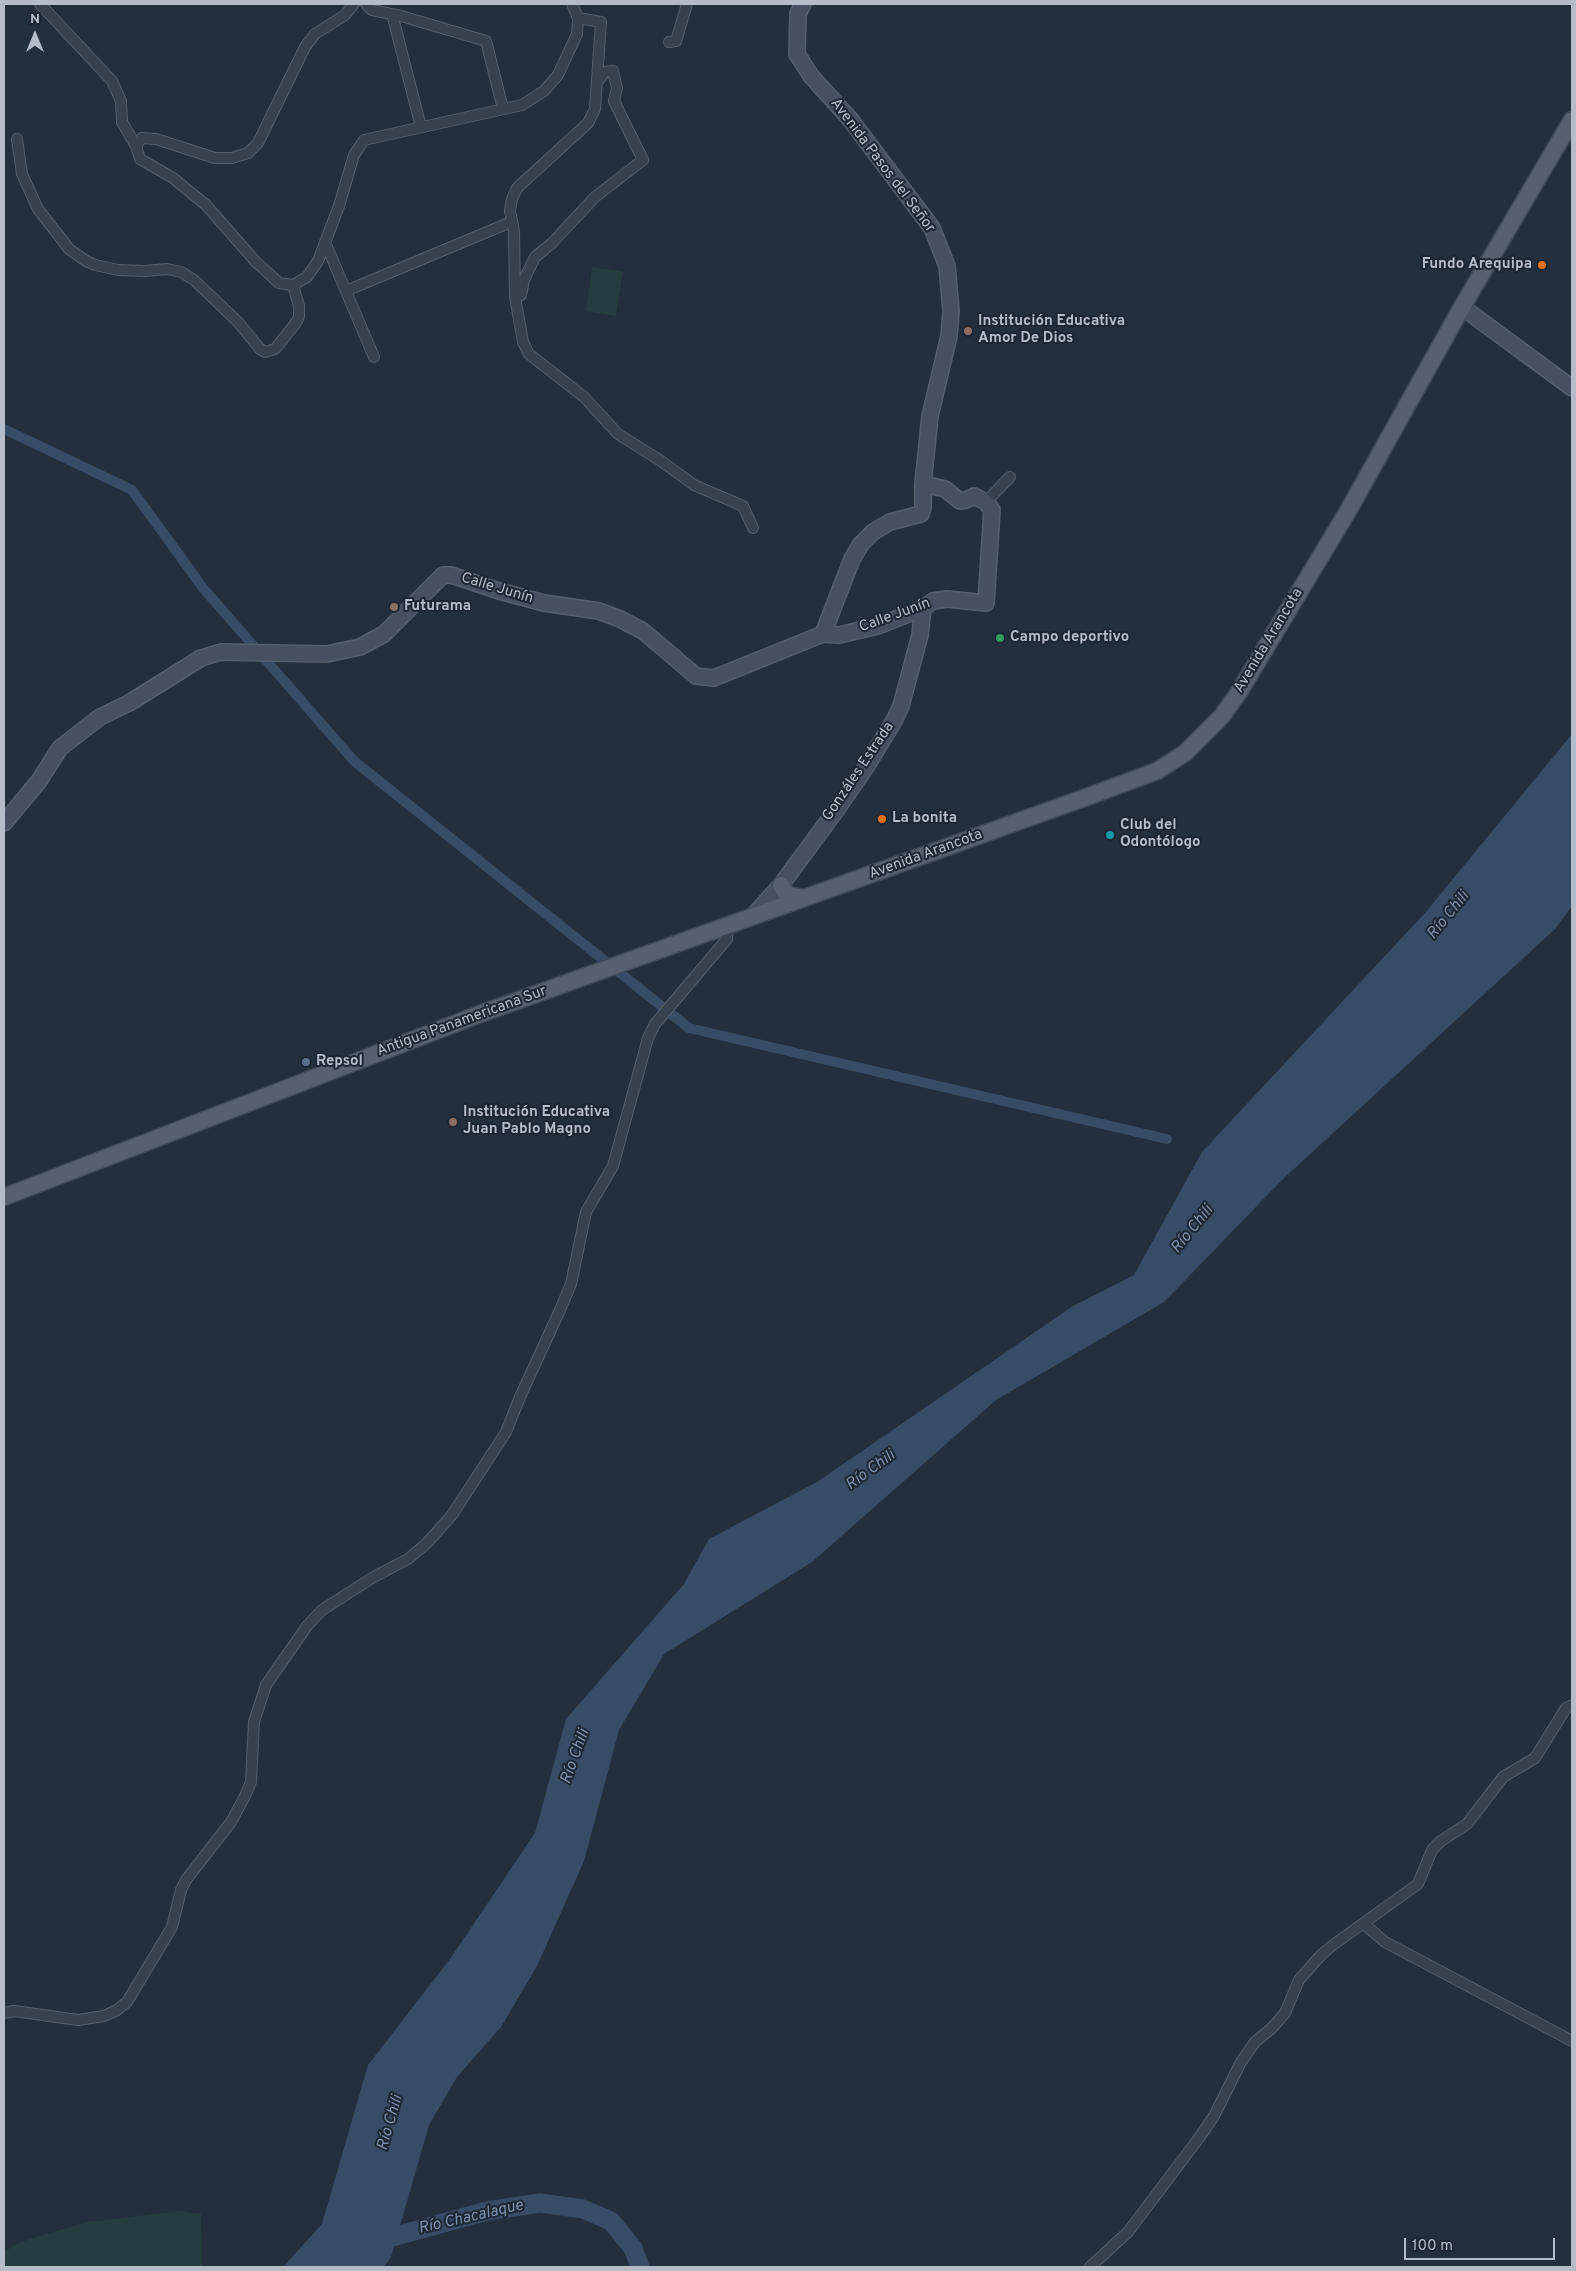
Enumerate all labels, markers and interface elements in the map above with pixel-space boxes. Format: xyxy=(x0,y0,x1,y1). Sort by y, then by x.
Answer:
north arrow xyxy=(10,10,60,60)
text: N xyxy=(30,11,40,28)
street label: Avenida Pasos del Señor xyxy=(826,95,938,237)
place label: Fundo Arequipa xyxy=(1422,256,1532,274)
marker: Fundo Arequipa xyxy=(1536,259,1548,271)
place label: Institución Educativa Amor De Dios xyxy=(978,313,1125,348)
marker: Institución Educativa Amor De Dios xyxy=(962,325,974,337)
street label: Calle Junín xyxy=(459,570,535,608)
street label: Avenida Arancota xyxy=(1231,585,1307,697)
street label: Calle Junín xyxy=(857,595,933,637)
place label: Futurama xyxy=(404,598,471,616)
marker: Futurama xyxy=(388,601,400,613)
place label: Campo deportivo xyxy=(1010,629,1129,647)
marker: Campo deportivo xyxy=(994,632,1006,644)
street label: Gonzáles Estrada xyxy=(819,719,899,825)
place label: La bonita xyxy=(892,810,957,828)
marker: La bonita xyxy=(876,813,888,825)
place label: Club del Odontólogo xyxy=(1120,817,1201,852)
street label: Avenida Arancota xyxy=(867,826,985,884)
marker: Club del Odontólogo xyxy=(1104,829,1116,841)
water label: Río Chili xyxy=(1424,888,1474,944)
street label: Antigua Panamericana Sur xyxy=(375,983,549,1061)
place label: Repsol xyxy=(316,1053,363,1071)
marker: Repsol xyxy=(300,1056,312,1068)
place label: Institución Educativa Juan Pablo Magno xyxy=(463,1104,610,1139)
marker: Institución Educativa Juan Pablo Magno xyxy=(447,1116,459,1128)
water label: Río Chili xyxy=(1168,1202,1218,1258)
water label: Río Chili xyxy=(842,1447,900,1495)
water label: Río Chili xyxy=(557,1727,595,1787)
water label: Río Chili xyxy=(374,2093,408,2153)
water label: Río Chacalaque xyxy=(417,2197,525,2239)
scale bar xyxy=(1406,2228,1557,2260)
text: 100 m xyxy=(1412,2237,1453,2256)

